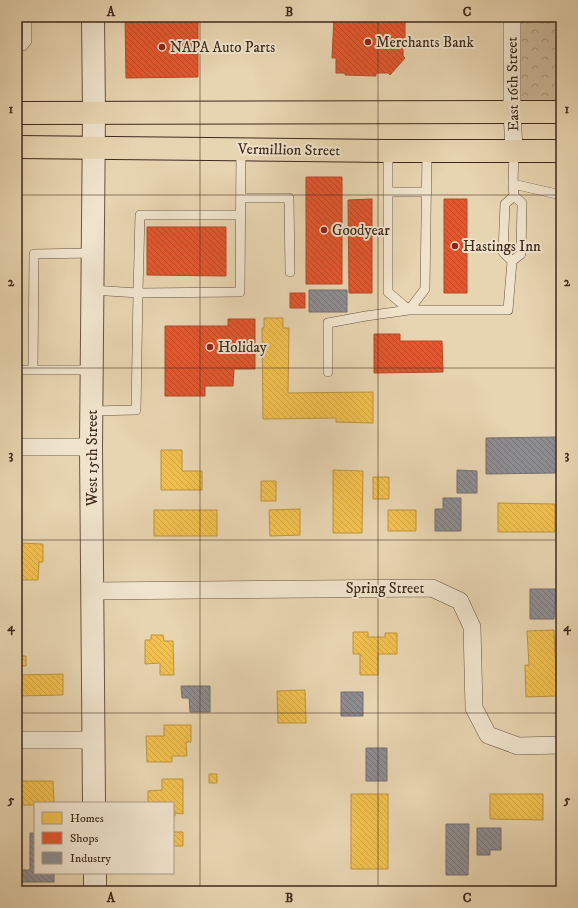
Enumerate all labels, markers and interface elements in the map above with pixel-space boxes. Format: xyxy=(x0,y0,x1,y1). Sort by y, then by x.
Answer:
text: A xyxy=(106,4,116,20)
text: B xyxy=(285,4,293,20)
text: C xyxy=(463,4,472,20)
place label: Merchants Bank xyxy=(376,33,474,52)
street label: East 16th Street xyxy=(503,36,523,131)
marker: Merchants Bank xyxy=(363,37,373,47)
place label: NAPA Auto Parts xyxy=(170,38,275,57)
marker: NAPA Auto Parts xyxy=(157,42,167,52)
text: 1 xyxy=(9,101,14,117)
text: 1 xyxy=(565,101,570,117)
street label: Vermillion Street xyxy=(237,140,341,160)
place label: Goodyear xyxy=(332,221,390,240)
marker: Goodyear xyxy=(319,225,329,235)
place label: Hastings Inn xyxy=(463,237,541,256)
marker: Hastings Inn xyxy=(450,241,460,251)
text: 2 xyxy=(8,274,15,290)
text: 2 xyxy=(564,274,571,290)
place label: Holiday xyxy=(218,338,268,357)
marker: Holiday xyxy=(205,342,215,352)
street label: West 15th Street xyxy=(83,410,102,507)
text: 3 xyxy=(9,447,14,463)
text: 3 xyxy=(565,447,570,463)
street label: Spring Street xyxy=(346,579,425,598)
text: 4 xyxy=(6,619,15,636)
text: 4 xyxy=(562,619,571,636)
text: 5 xyxy=(7,792,15,808)
text: 5 xyxy=(563,792,571,808)
legend xyxy=(34,802,174,874)
text: Homes xyxy=(70,811,104,826)
text: Shops xyxy=(70,831,98,846)
text: Industry xyxy=(70,851,111,866)
text: A xyxy=(106,890,116,906)
text: B xyxy=(285,890,293,906)
text: C xyxy=(463,890,472,906)

